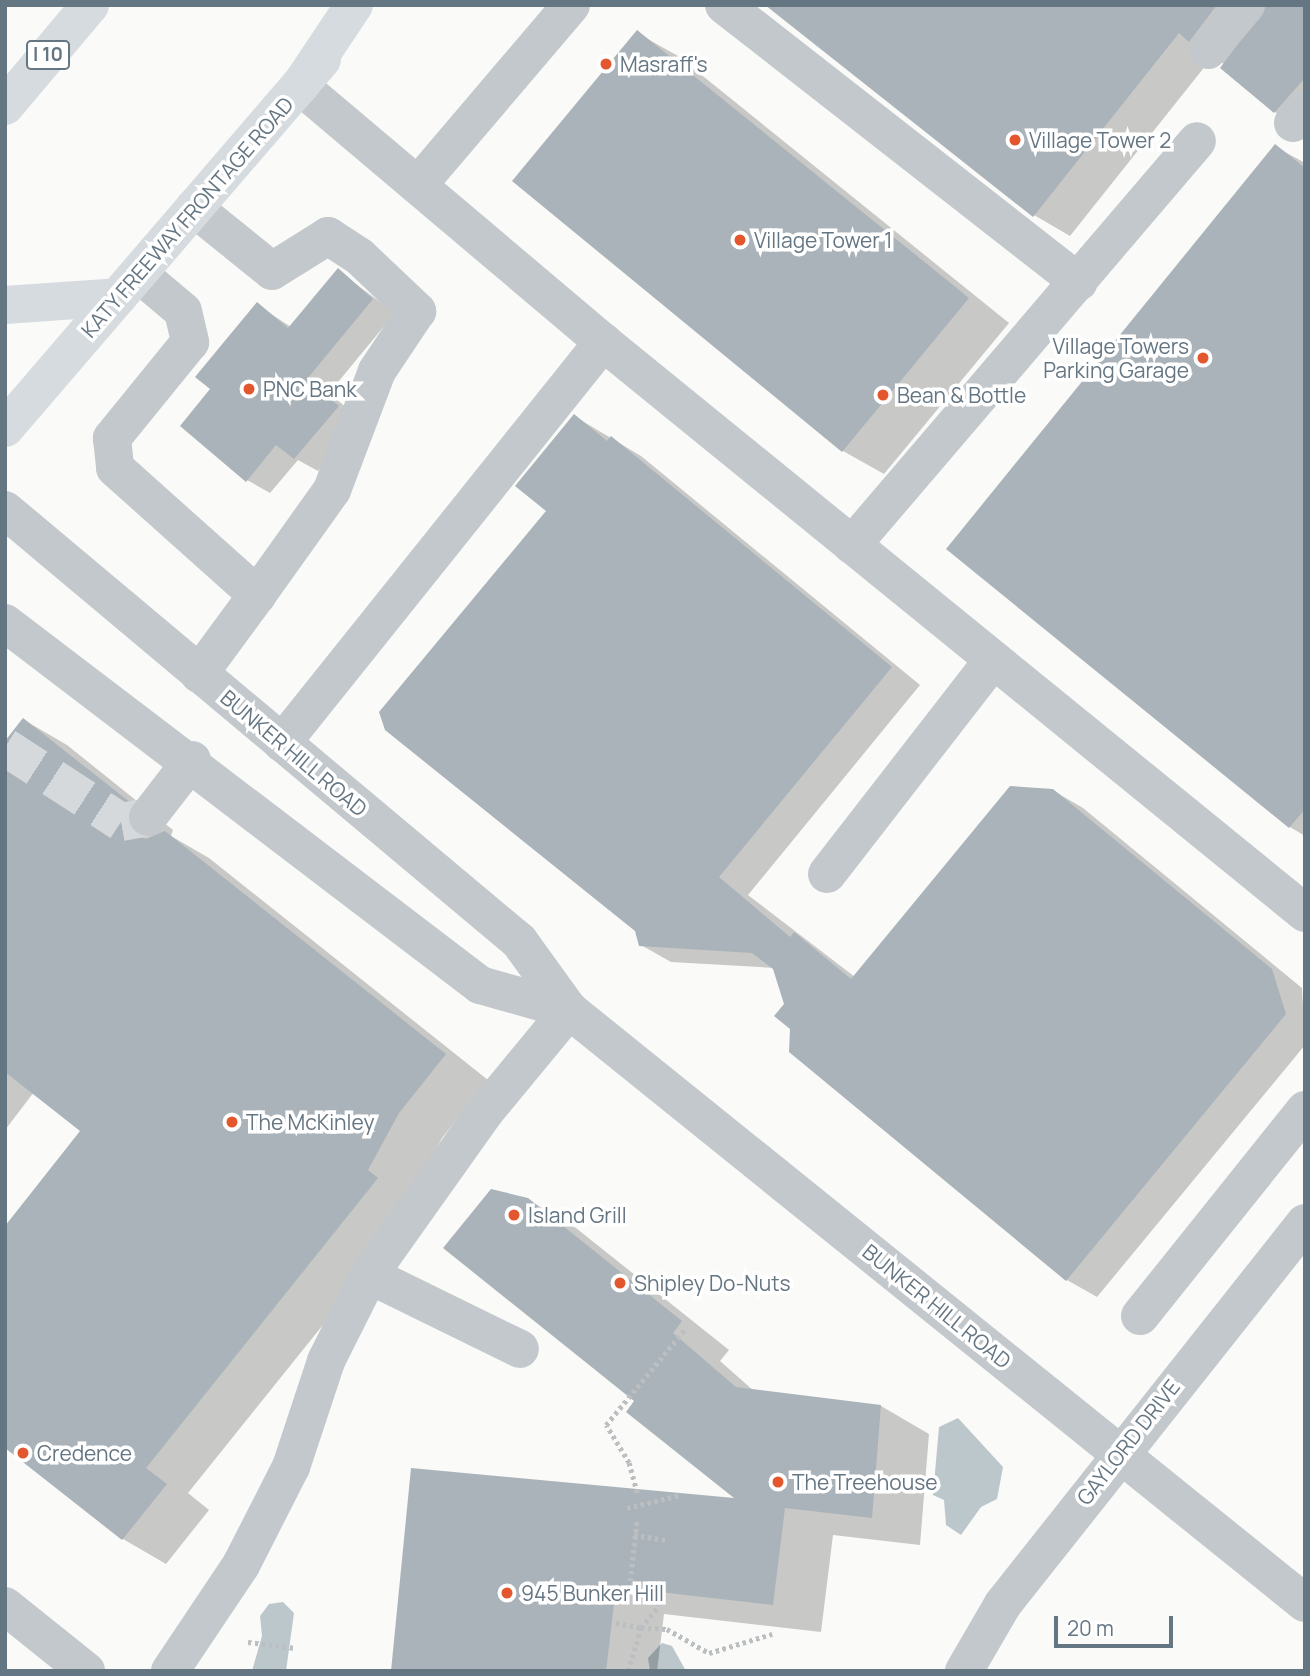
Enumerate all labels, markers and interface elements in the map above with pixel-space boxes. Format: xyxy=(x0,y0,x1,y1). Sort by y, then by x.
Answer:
road number: I 10 xyxy=(25,40,71,70)
place label: Masraff's xyxy=(620,51,708,77)
marker: Masraff's xyxy=(598,56,614,72)
street label: KATY FREEWAY FRONTAGE ROAD xyxy=(75,91,299,343)
place label: Village Tower 2 xyxy=(1029,127,1171,153)
marker: Village Tower 2 xyxy=(1007,132,1023,148)
place label: Village Tower 1 xyxy=(754,227,892,253)
marker: Village Tower 1 xyxy=(732,232,748,248)
place label: Village Towers Parking Garage xyxy=(1043,333,1189,383)
marker: Village Towers Parking Garage xyxy=(1195,350,1211,366)
place label: PNC Bank xyxy=(263,376,357,402)
marker: PNC Bank xyxy=(241,381,257,397)
place label: Bean & Bottle xyxy=(897,382,1026,408)
marker: Bean & Bottle xyxy=(875,387,891,403)
street label: BUNKER HILL ROAD xyxy=(215,684,373,822)
place label: The McKinley xyxy=(246,1109,375,1135)
marker: The McKinley xyxy=(224,1114,240,1130)
place label: Island Grill xyxy=(528,1202,627,1228)
marker: Island Grill xyxy=(506,1207,522,1223)
street label: BUNKER HILL ROAD xyxy=(857,1238,1017,1374)
place label: Shipley Do-Nuts xyxy=(634,1270,791,1296)
marker: Shipley Do-Nuts xyxy=(612,1275,628,1291)
street label: GAYLORD DRIVE xyxy=(1071,1374,1185,1510)
place label: Credence xyxy=(37,1440,132,1466)
marker: Credence xyxy=(15,1445,31,1461)
place label: The Treehouse xyxy=(792,1469,938,1495)
marker: The Treehouse xyxy=(770,1474,786,1490)
place label: 945 Bunker Hill xyxy=(521,1580,664,1606)
marker: 945 Bunker Hill xyxy=(499,1585,515,1601)
scale bar xyxy=(1058,1602,1177,1646)
text: 20 m xyxy=(1067,1614,1114,1642)

